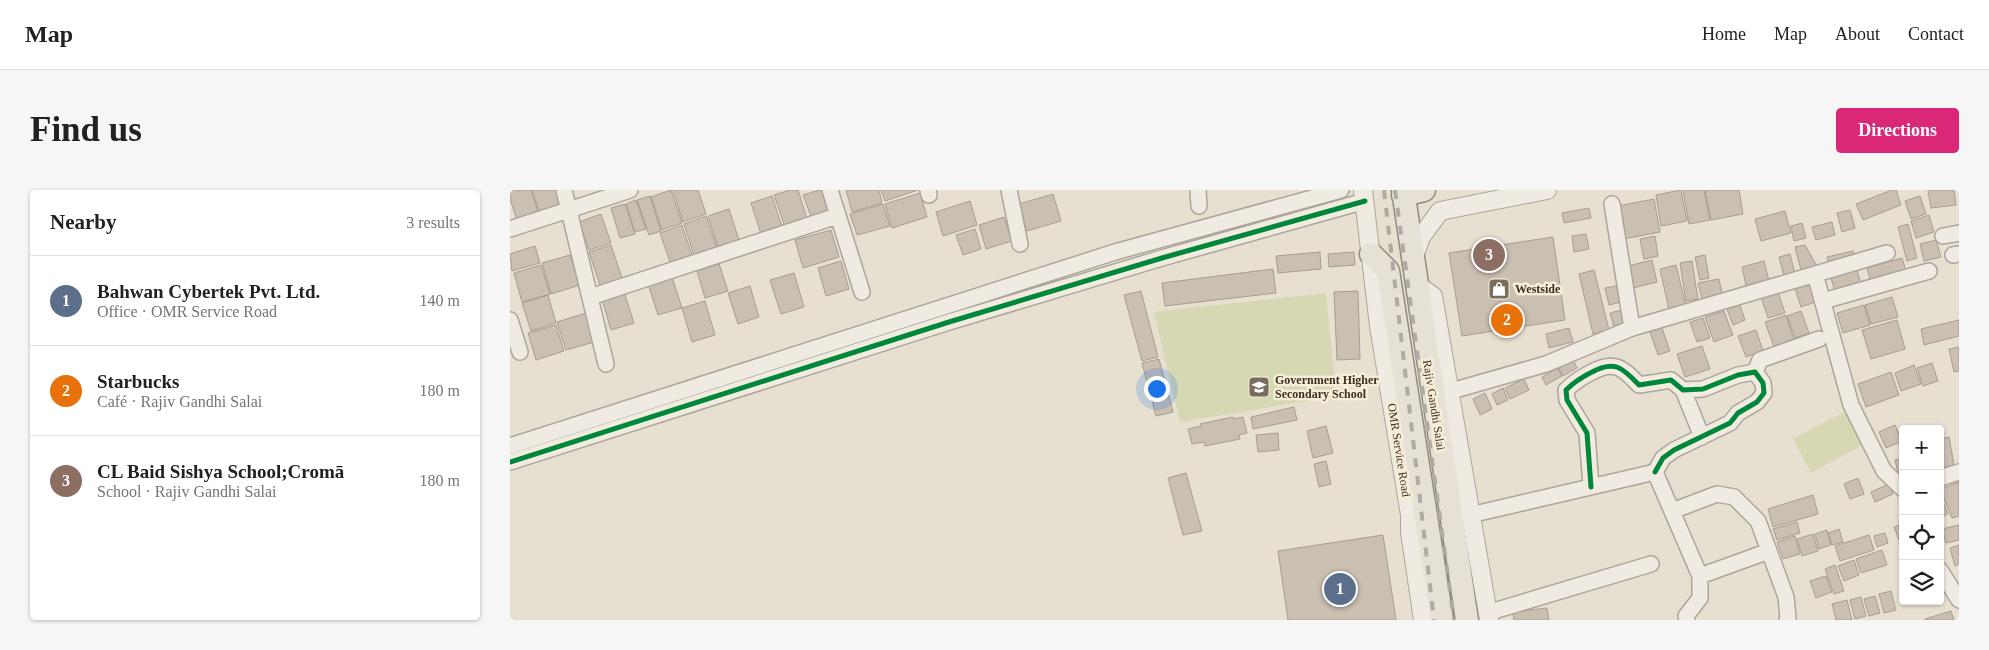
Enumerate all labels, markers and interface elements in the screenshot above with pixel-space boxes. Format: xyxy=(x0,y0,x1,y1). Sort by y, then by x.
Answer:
text: Map xyxy=(25,21,73,47)
text: Home xyxy=(1702,24,1746,44)
text: Map xyxy=(1774,24,1807,44)
text: About xyxy=(1835,24,1880,44)
text: Contact xyxy=(1908,24,1964,44)
button: Directions xyxy=(1836,108,1959,153)
text: Find us xyxy=(30,110,142,149)
text: Nearby xyxy=(50,210,117,234)
text: 3 results xyxy=(406,214,460,231)
pin: 3 xyxy=(1473,236,1505,274)
shop icon: Westside xyxy=(1487,277,1511,301)
text: Bahwan Cybertek Pvt. Ltd. xyxy=(97,281,320,302)
place label: Westside xyxy=(1515,282,1561,296)
text: 1 xyxy=(62,292,70,309)
text: 140 m xyxy=(420,292,460,309)
pin: 2 xyxy=(1491,301,1523,339)
text: Office · OMR Service Road xyxy=(97,303,277,320)
street label: Rajiv Gandhi Salai xyxy=(1420,359,1448,452)
text: Starbucks xyxy=(97,371,179,392)
place label: Government Higher Secondary School xyxy=(1275,373,1379,401)
school or university icon: Government Higher Secondary School xyxy=(1247,375,1271,399)
your location xyxy=(1144,376,1170,402)
text: 2 xyxy=(62,382,70,399)
text: 180 m xyxy=(420,382,460,399)
text: Café · Rajiv Gandhi Salai xyxy=(97,393,262,410)
street label: OMR Service Road xyxy=(1385,402,1413,498)
map controls xyxy=(1899,425,1944,605)
button: + xyxy=(1899,425,1944,470)
text: CL Baid Sishya School;Cromā xyxy=(97,461,344,482)
button: − xyxy=(1899,470,1944,515)
text: 3 xyxy=(62,472,70,489)
text: 180 m xyxy=(420,472,460,489)
text: School · Rajiv Gandhi Salai xyxy=(97,483,277,500)
button: locate xyxy=(1899,515,1944,560)
button: layers xyxy=(1899,560,1944,605)
pin: 1 xyxy=(1324,570,1356,608)

